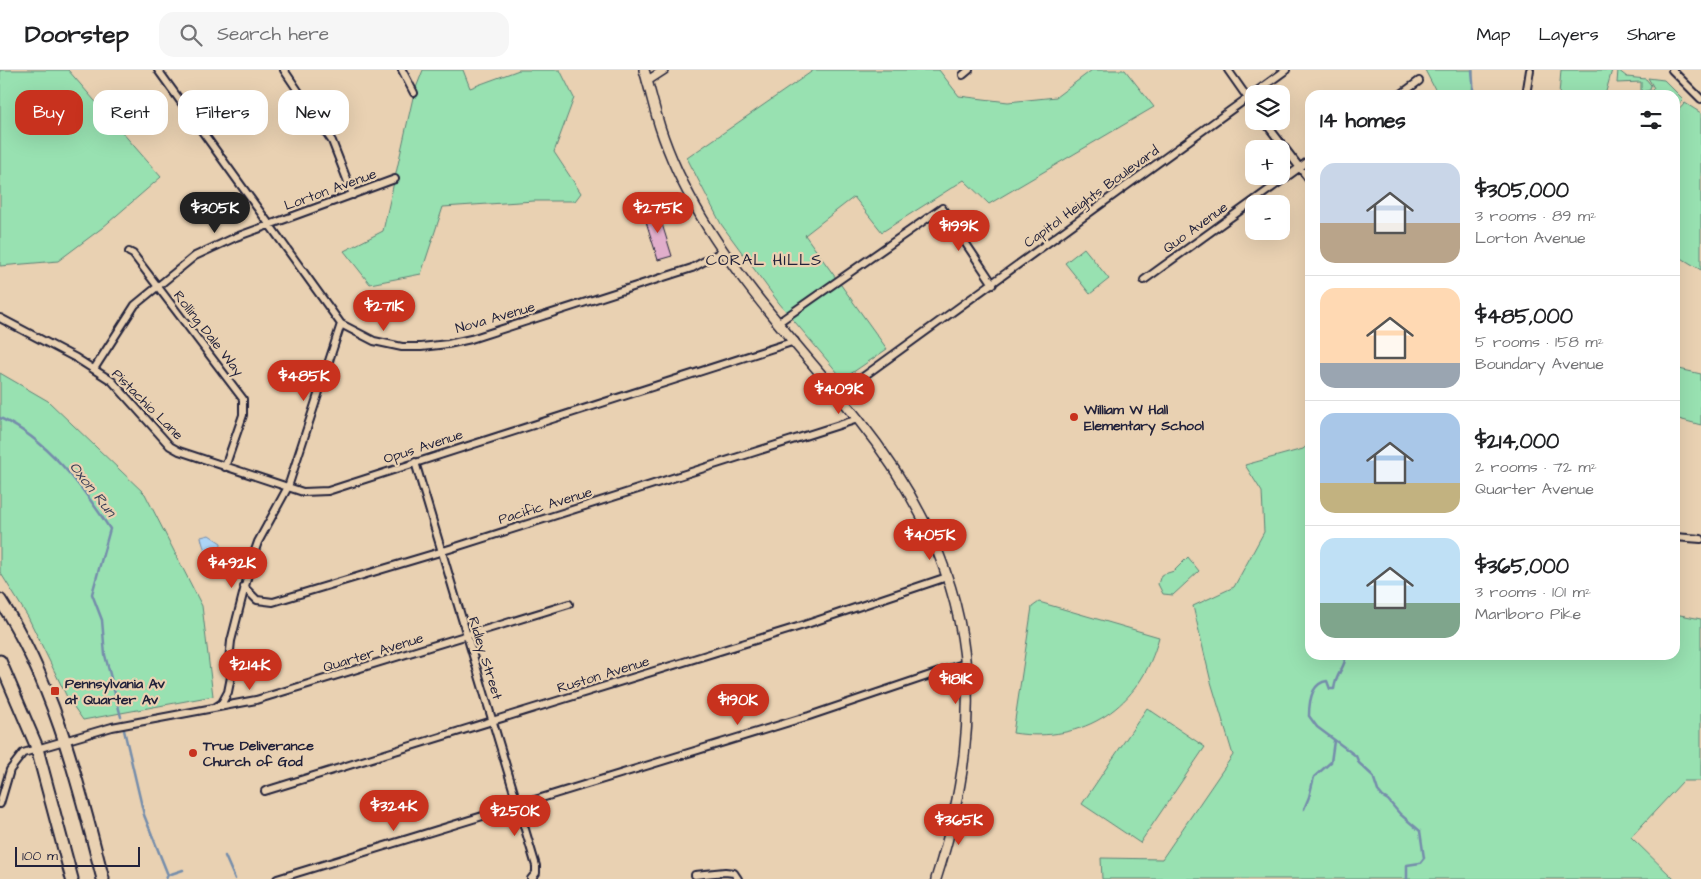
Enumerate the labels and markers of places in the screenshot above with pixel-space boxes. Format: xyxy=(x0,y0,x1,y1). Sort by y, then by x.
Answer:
pin: $305K xyxy=(180,191,250,234)
pin: $275K xyxy=(623,191,693,234)
pin: $199K xyxy=(924,210,994,252)
pin: $271K xyxy=(349,290,419,332)
pin: $485K xyxy=(269,360,339,402)
pin: $409K xyxy=(804,372,874,415)
place label: William W Hall Elementary School xyxy=(1083,400,1205,436)
marker: William W Hall Elementary School xyxy=(1068,411,1080,423)
pin: $405K xyxy=(895,518,965,561)
pin: $492K xyxy=(197,546,267,589)
pin: $214K xyxy=(215,648,285,691)
pin: $181K xyxy=(921,662,991,705)
place label: Pennsylvania Av at Quarter Av xyxy=(64,674,166,710)
pin: $190K xyxy=(703,684,773,726)
marker: Pennsylvania Av at Quarter Av xyxy=(49,685,61,697)
place label: True Deliverance Church of God xyxy=(202,736,314,772)
marker: True Deliverance Church of God xyxy=(187,747,199,759)
pin: $324K xyxy=(359,790,429,832)
pin: $250K xyxy=(480,794,550,837)
pin: $365K xyxy=(924,804,994,846)

